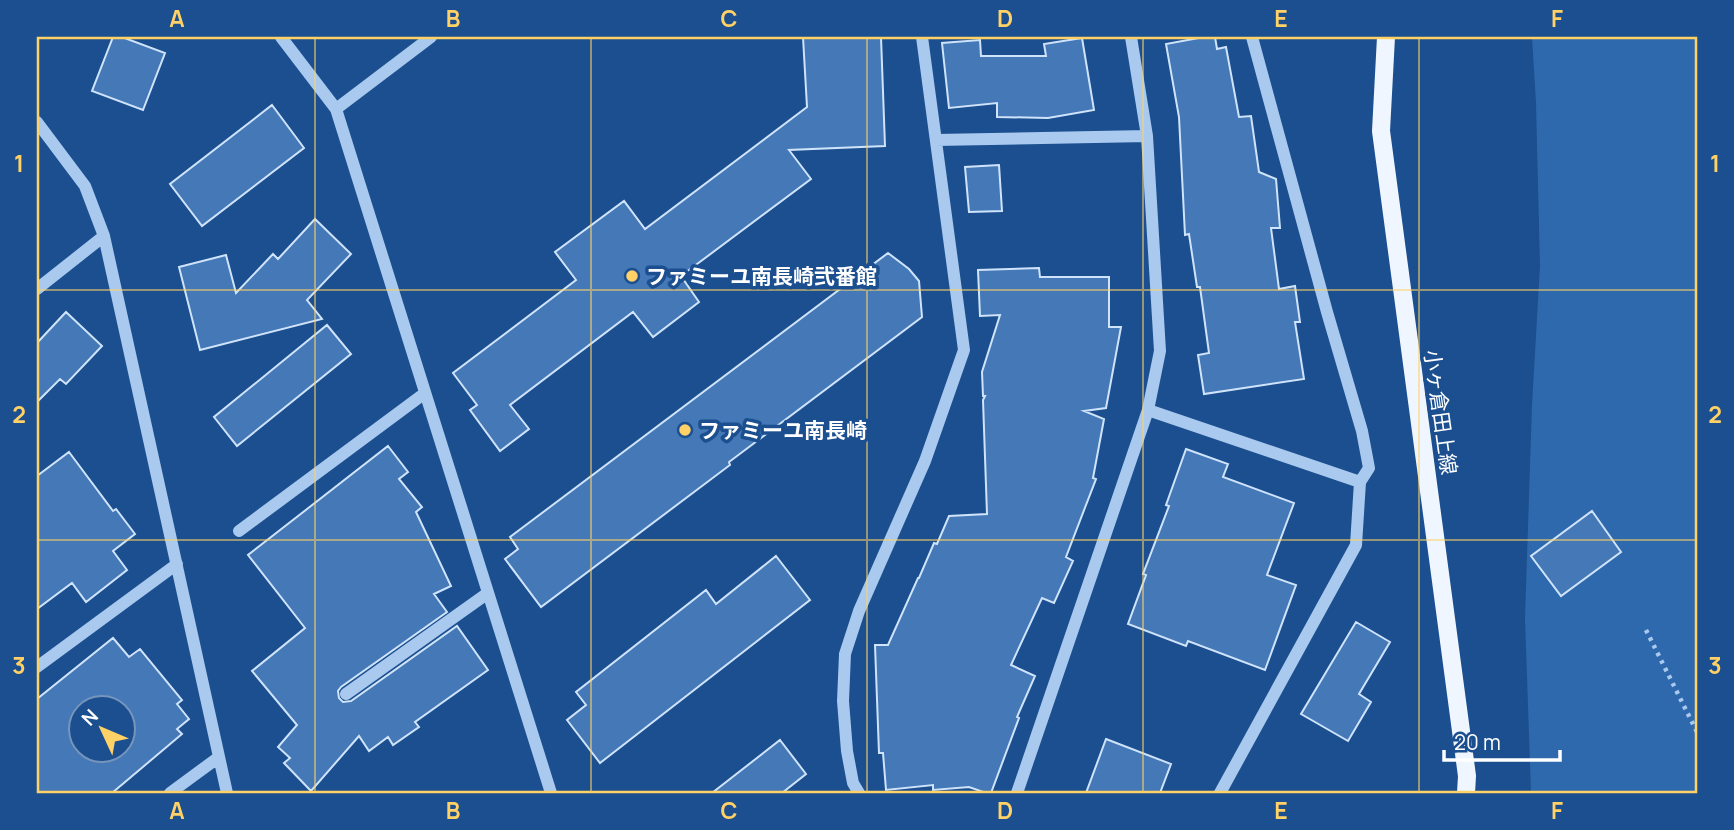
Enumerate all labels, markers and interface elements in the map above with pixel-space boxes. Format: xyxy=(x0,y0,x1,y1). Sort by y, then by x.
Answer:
text: A xyxy=(169,2,185,34)
text: B xyxy=(446,2,460,34)
text: C xyxy=(721,2,738,34)
text: D xyxy=(997,2,1013,34)
text: E xyxy=(1274,2,1288,34)
text: F xyxy=(1551,2,1563,34)
text: 1 xyxy=(14,147,24,179)
text: 1 xyxy=(1710,147,1720,179)
place label: ファミーユ南長崎弐番館 xyxy=(646,262,877,290)
marker: ファミーユ南長崎弐番館 xyxy=(624,268,640,284)
street label: 小ヶ倉田上線 xyxy=(1418,348,1464,476)
text: 2 xyxy=(12,398,26,430)
text: 2 xyxy=(1708,398,1722,430)
place label: ファミーユ南長崎 xyxy=(699,416,867,444)
marker: ファミーユ南長崎 xyxy=(677,422,693,438)
text: 3 xyxy=(12,649,26,681)
text: 3 xyxy=(1708,649,1722,681)
north arrow xyxy=(66,694,136,764)
text: N xyxy=(76,703,104,731)
scale bar xyxy=(1444,718,1559,762)
text: 20 m xyxy=(1454,728,1501,756)
text: A xyxy=(169,794,185,826)
text: B xyxy=(446,794,460,826)
text: C xyxy=(721,794,738,826)
text: D xyxy=(997,794,1013,826)
text: E xyxy=(1274,794,1288,826)
text: F xyxy=(1551,794,1563,826)

